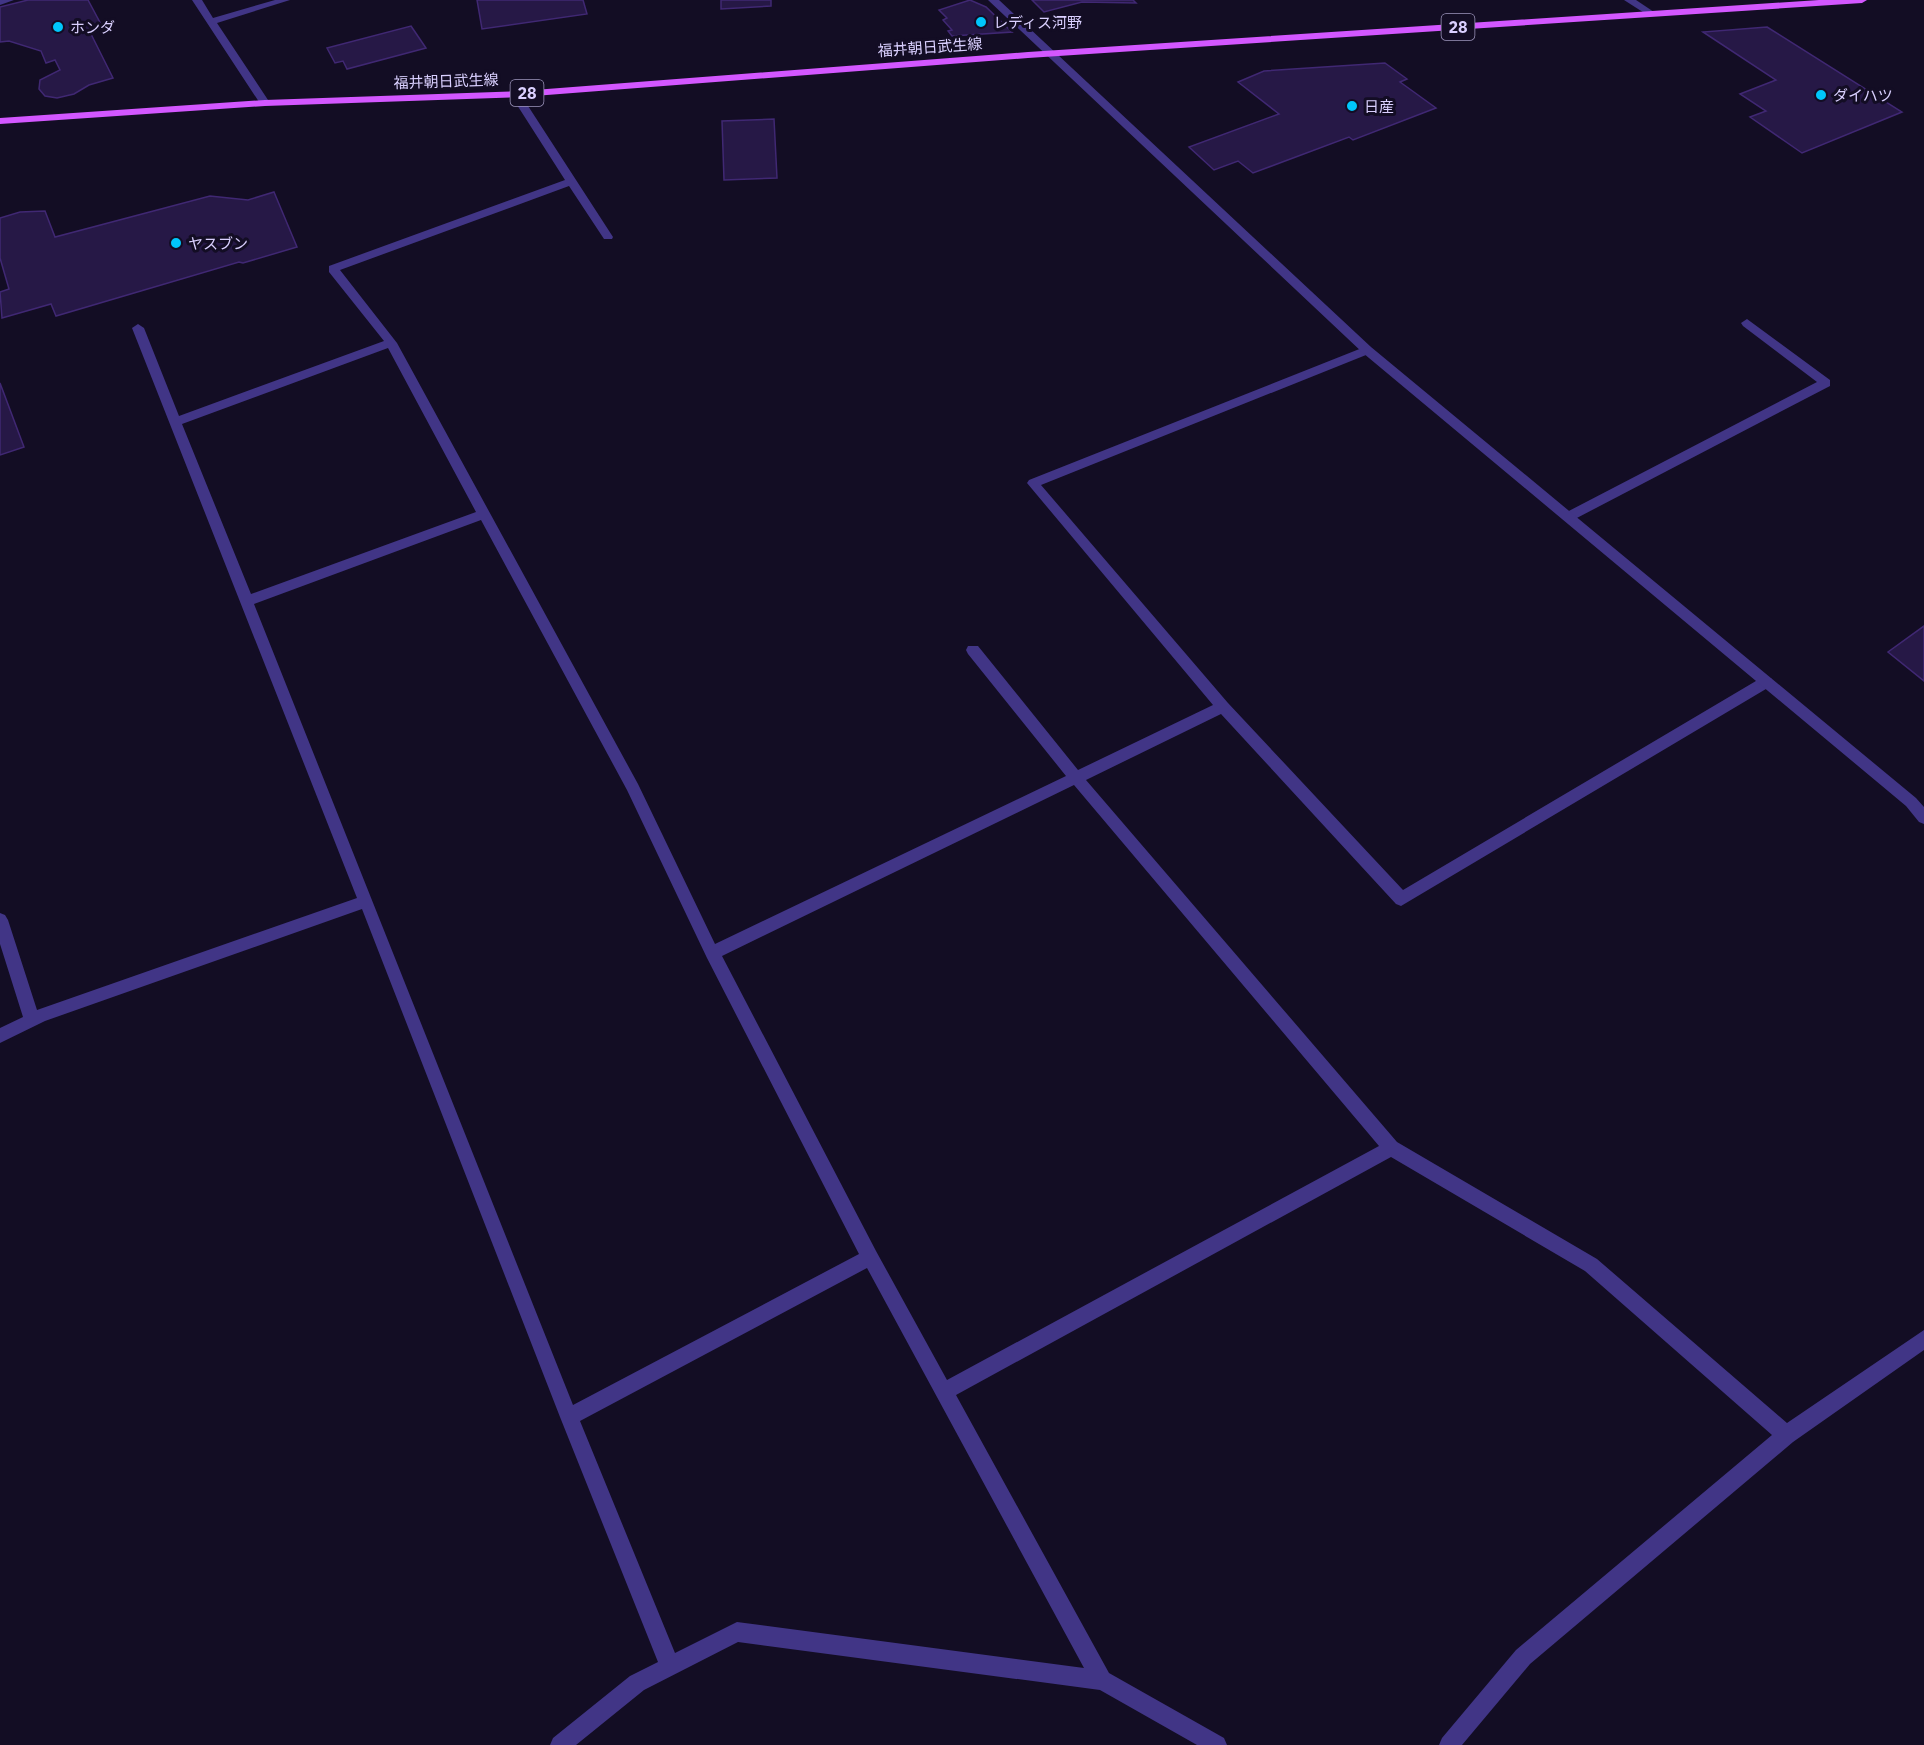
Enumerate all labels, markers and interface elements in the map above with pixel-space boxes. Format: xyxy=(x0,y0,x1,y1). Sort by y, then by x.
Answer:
place label: レディス河野 xyxy=(993,13,1082,32)
road number: 28 xyxy=(1442,14,1474,40)
marker: レディス河野 xyxy=(974,15,988,29)
place label: ホンダ xyxy=(70,18,115,37)
marker: ホンダ xyxy=(51,20,65,34)
street label: 福井朝日武生線 xyxy=(877,34,983,60)
street label: 福井朝日武生線 xyxy=(393,70,499,92)
road number: 28 xyxy=(510,80,544,106)
place label: ダイハツ xyxy=(1833,86,1893,105)
marker: ダイハツ xyxy=(1814,88,1828,102)
place label: 日産 xyxy=(1364,97,1394,116)
marker: 日産 xyxy=(1345,99,1359,113)
place label: ヤスブン xyxy=(188,234,248,253)
marker: ヤスブン xyxy=(169,236,183,250)

